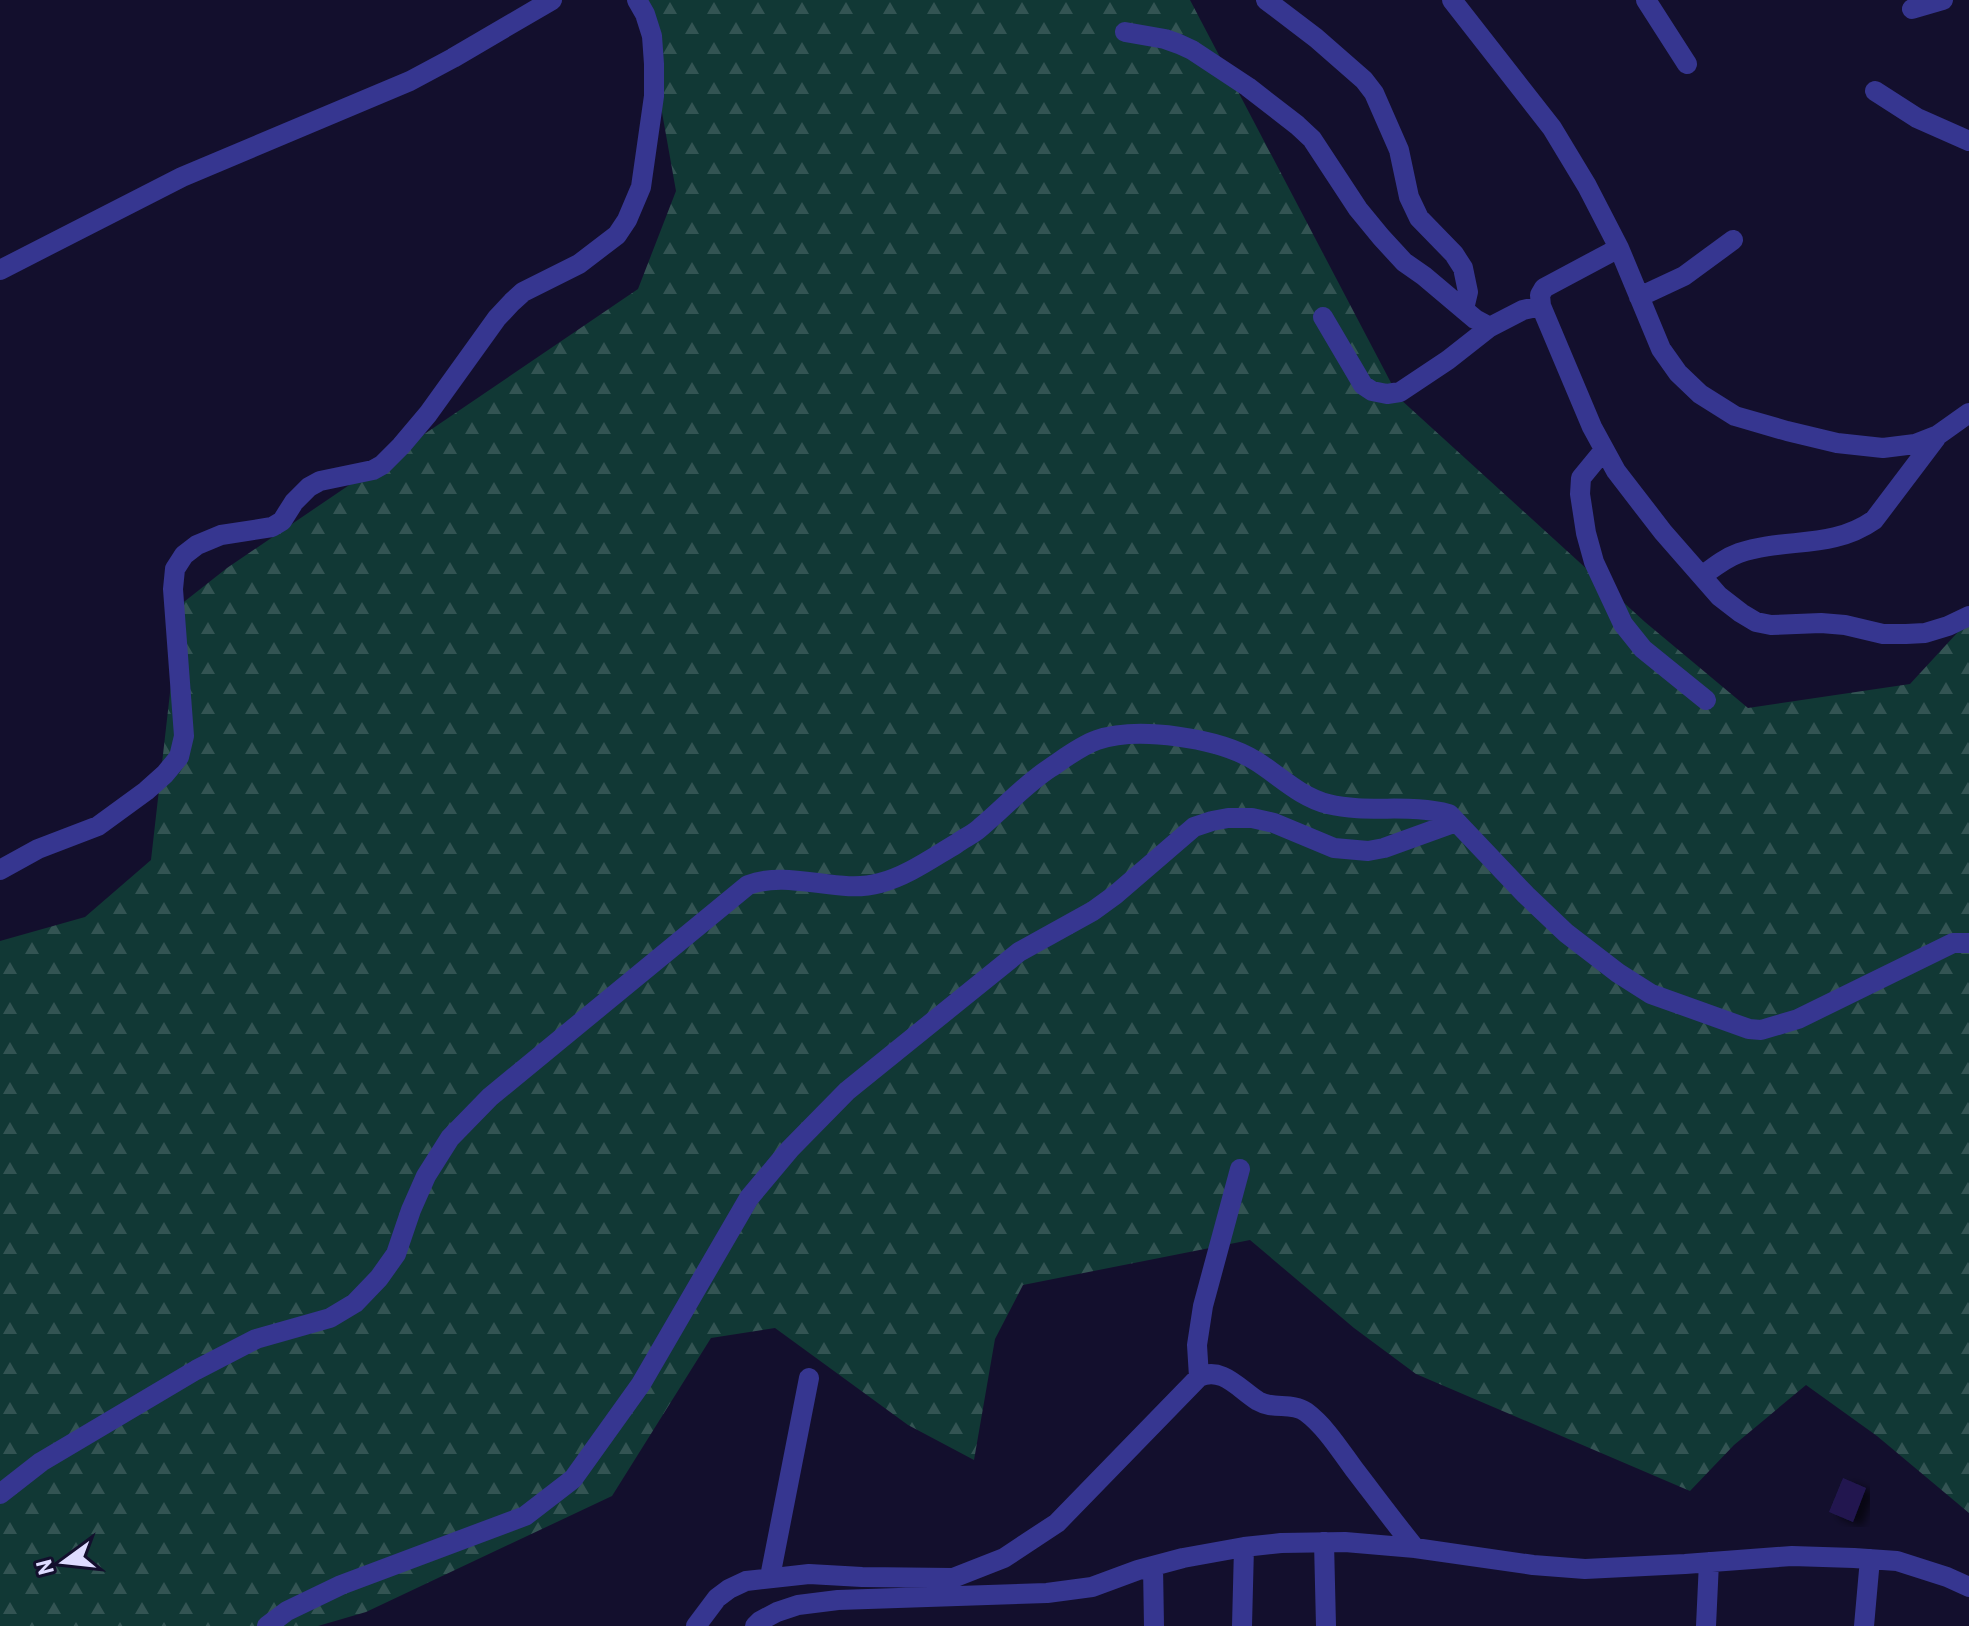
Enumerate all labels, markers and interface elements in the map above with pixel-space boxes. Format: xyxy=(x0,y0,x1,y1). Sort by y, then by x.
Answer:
north arrow xyxy=(24,1522,104,1602)
text: N xyxy=(29,1557,58,1578)

